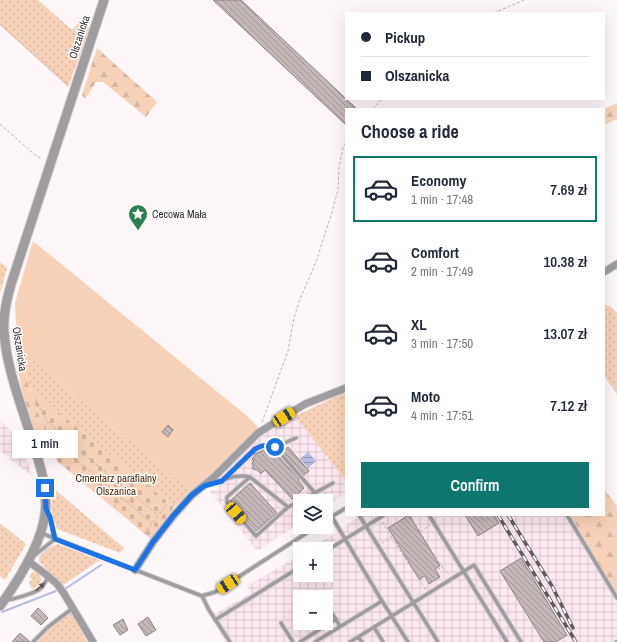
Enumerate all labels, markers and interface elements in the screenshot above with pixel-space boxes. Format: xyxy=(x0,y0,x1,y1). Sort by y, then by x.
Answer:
street label: Olszanicka xyxy=(65,14,93,60)
text: Pickup xyxy=(385,27,425,48)
text: Olszanicka xyxy=(385,65,449,86)
text: Choose a ride xyxy=(361,119,459,144)
text: Economy xyxy=(411,170,466,191)
icon: car xyxy=(363,171,399,207)
text: 7.69 zł xyxy=(550,179,587,200)
text: 1 min · 17:48 xyxy=(411,191,473,208)
place icon: Cecowa Mała xyxy=(127,203,149,231)
place label: Cecowa Mała xyxy=(152,207,207,221)
text: Comfort xyxy=(411,242,459,263)
icon: car xyxy=(363,243,399,279)
text: 10.38 zł xyxy=(543,251,587,272)
text: 2 min · 17:49 xyxy=(411,263,473,280)
text: XL xyxy=(411,314,427,335)
icon: car xyxy=(363,315,399,351)
text: 13.07 zł xyxy=(543,323,587,344)
street label: Olszanicka xyxy=(10,326,30,372)
text: 3 min · 17:50 xyxy=(411,335,473,352)
text: Moto xyxy=(411,386,440,407)
icon: car xyxy=(363,387,399,423)
text: 7.12 zł xyxy=(550,395,587,416)
car xyxy=(271,405,297,429)
text: 4 min · 17:51 xyxy=(411,407,473,424)
callout: 1 min xyxy=(12,430,78,458)
text: 1 min xyxy=(31,435,59,452)
route start xyxy=(266,438,284,456)
button: Confirm xyxy=(361,462,589,508)
park label: Cmentarz parafialny Olszanica xyxy=(75,471,157,498)
route end xyxy=(36,479,54,497)
map controls xyxy=(293,494,333,630)
button: layers xyxy=(293,494,333,534)
car xyxy=(224,500,248,526)
button: + xyxy=(293,542,333,582)
car xyxy=(215,572,241,596)
one-way arrow xyxy=(35,582,45,591)
button: − xyxy=(293,590,333,630)

